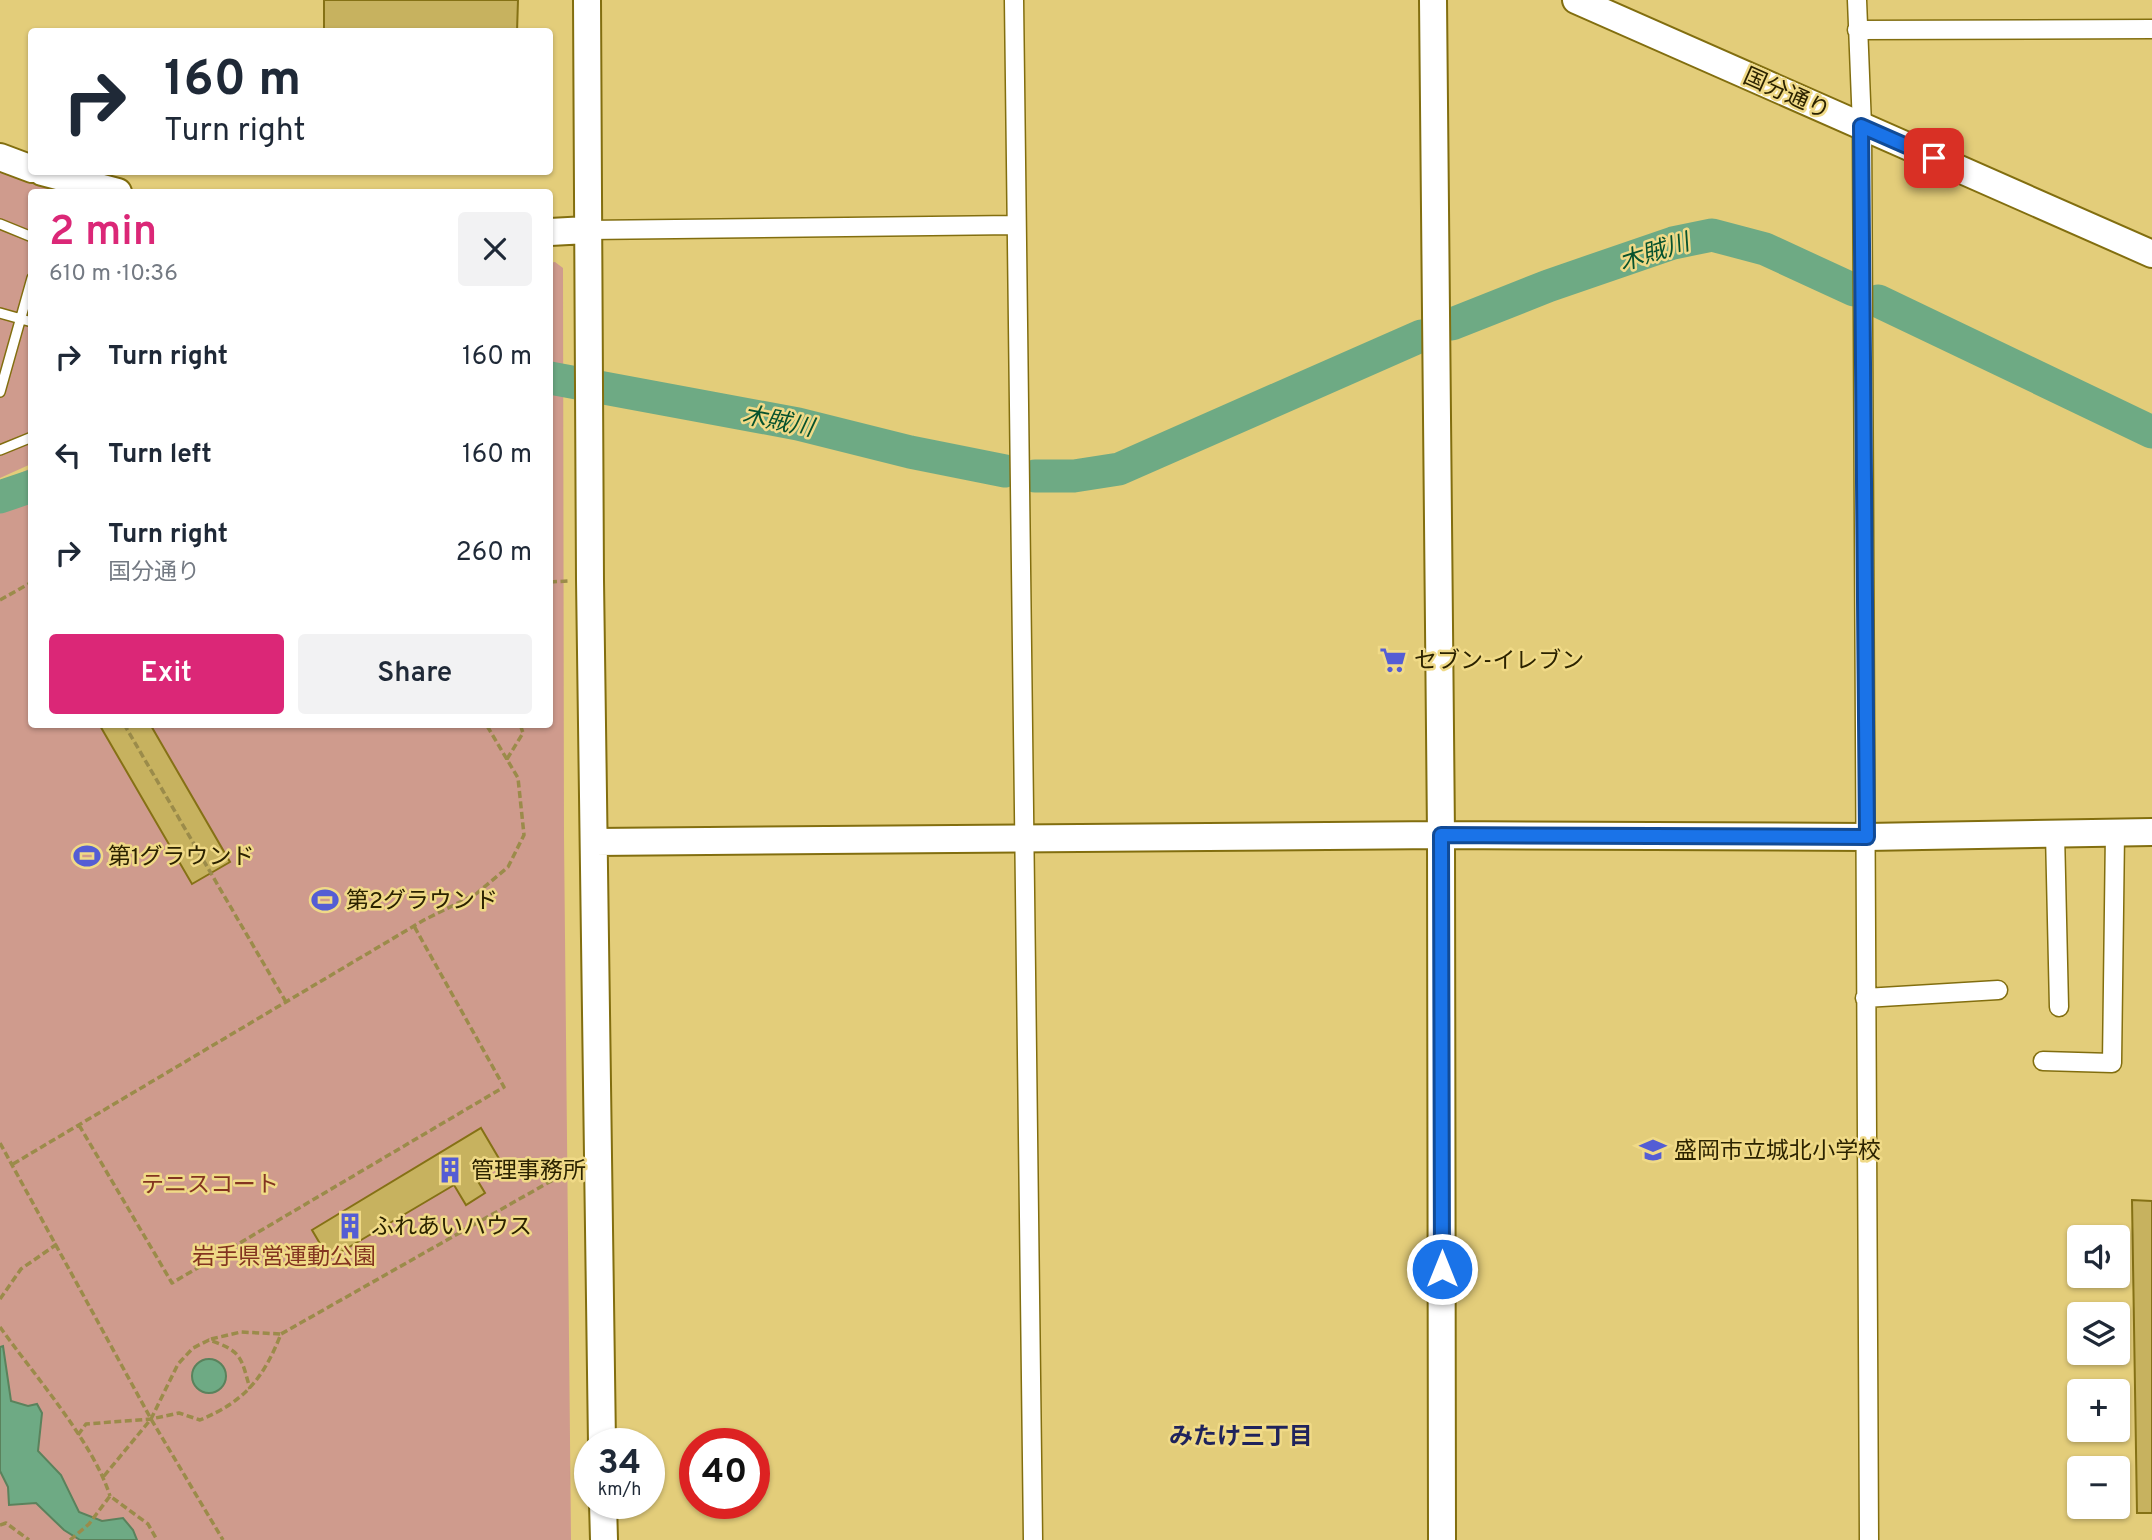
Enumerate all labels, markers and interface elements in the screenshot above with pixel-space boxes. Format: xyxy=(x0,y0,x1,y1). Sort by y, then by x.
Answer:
text: 160 m xyxy=(164,51,301,113)
icon: right xyxy=(49,56,140,147)
street label: 国分通り xyxy=(1738,63,1834,127)
text: Turn right xyxy=(164,112,306,152)
pin xyxy=(1904,128,1964,188)
icon: arrive xyxy=(1915,139,1953,177)
text: 2 min xyxy=(49,207,157,260)
button: close xyxy=(458,212,532,286)
water label: 木賊川 xyxy=(1616,228,1696,279)
text: 610 m · 10:36 xyxy=(49,260,178,289)
icon: right xyxy=(49,338,87,376)
text: Turn right xyxy=(108,341,228,374)
text: 160 m xyxy=(462,341,532,374)
water label: 木賊川 xyxy=(739,401,819,445)
icon: left xyxy=(49,436,87,474)
text: Turn left xyxy=(108,439,212,472)
text: 160 m xyxy=(462,439,532,472)
text: Turn right xyxy=(108,519,228,552)
icon: right xyxy=(49,534,87,572)
text: 260 m xyxy=(456,537,532,570)
text: 国分通り xyxy=(108,559,200,588)
button: Exit xyxy=(49,634,284,714)
button: Share xyxy=(298,634,532,714)
supermarket icon: セブン-イレブン xyxy=(1378,645,1408,675)
place label: セブン-イレブン xyxy=(1414,648,1584,677)
sports icon: 第1グラウンド xyxy=(72,841,102,871)
place label: 第1グラウンド xyxy=(108,844,255,873)
sports icon: 第2グラウンド xyxy=(310,885,340,915)
place label: 第2グラウンド xyxy=(346,888,498,917)
school or university icon: 盛岡市立城北小学校 xyxy=(1638,1135,1668,1165)
place label: 盛岡市立城北小学校 xyxy=(1674,1138,1881,1167)
building icon: 管理事務所 xyxy=(435,1155,465,1185)
place label: 管理事務所 xyxy=(471,1158,586,1187)
park label: テニスコート xyxy=(141,1172,279,1201)
building icon: ふれあいハウス xyxy=(335,1211,365,1241)
place label: ふれあいハウス xyxy=(371,1214,532,1243)
map controls xyxy=(2067,1225,2130,1519)
button: sound xyxy=(2067,1225,2130,1288)
position arrow xyxy=(1405,1232,1479,1306)
park label: 岩手県営運動公園 xyxy=(192,1244,376,1273)
button: layers xyxy=(2067,1302,2130,1365)
button: + xyxy=(2067,1379,2130,1442)
district label: みたけ三丁目 xyxy=(1169,1423,1313,1453)
speed limit sign: 40 xyxy=(679,1428,770,1519)
text: 34 xyxy=(598,1442,641,1486)
button: − xyxy=(2067,1456,2130,1519)
text: km/h xyxy=(598,1479,641,1502)

